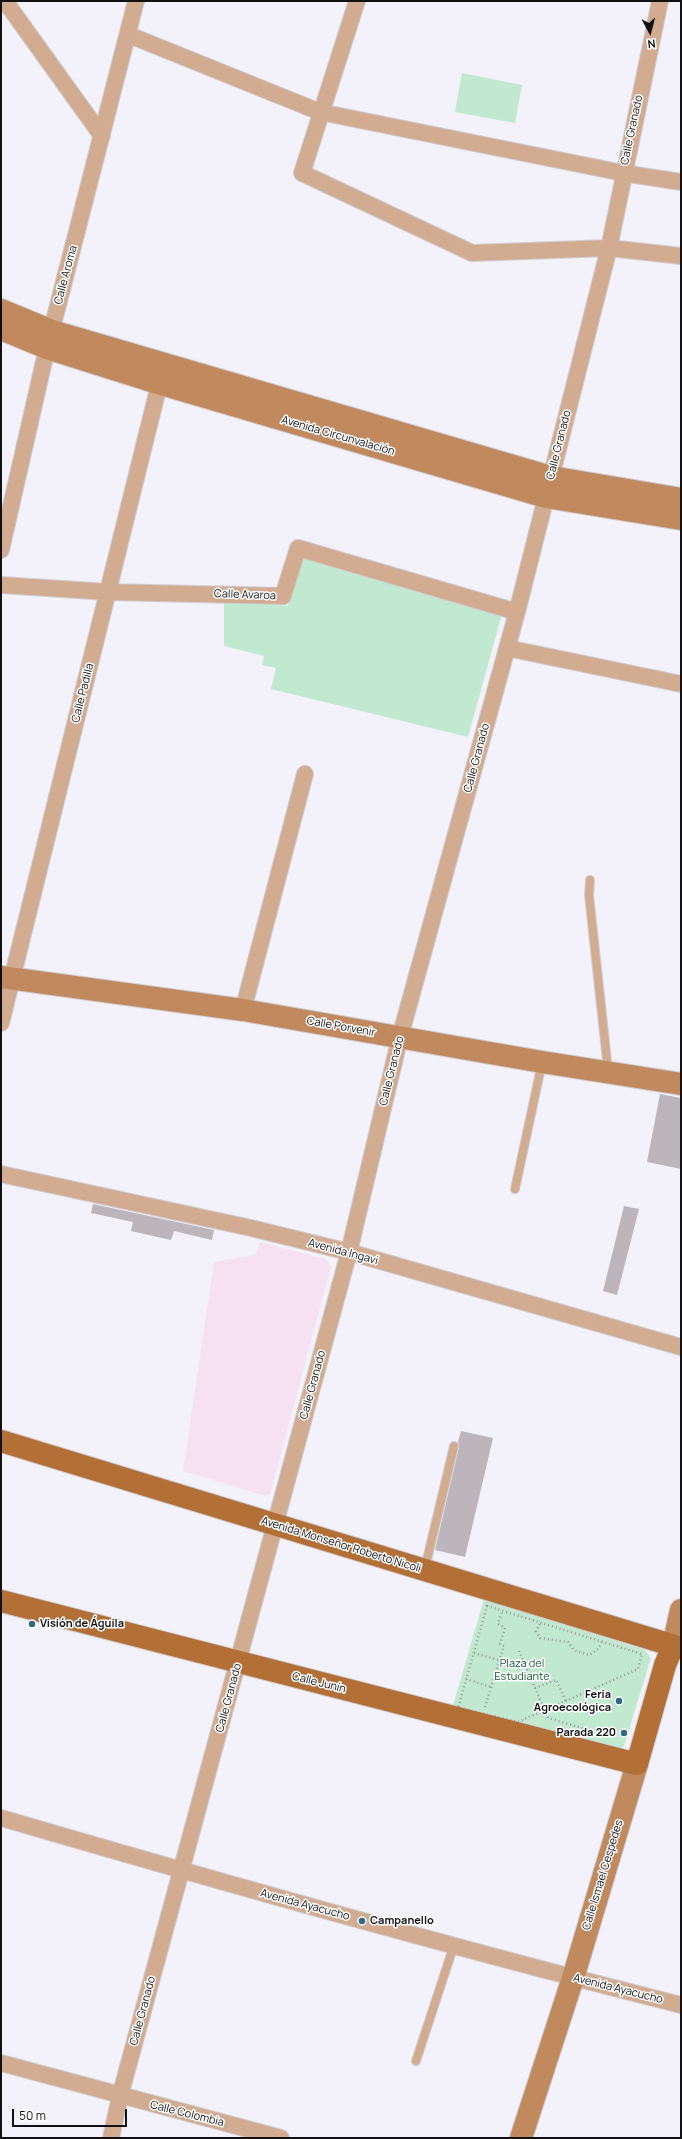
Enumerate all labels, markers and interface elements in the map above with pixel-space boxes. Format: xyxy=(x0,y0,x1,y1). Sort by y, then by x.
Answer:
north arrow xyxy=(630,12,670,52)
text: N xyxy=(647,36,656,52)
street label: Calle Granado xyxy=(618,94,646,166)
street label: Calle Aroma xyxy=(52,244,80,306)
street label: Calle Granado xyxy=(544,409,574,481)
street label: Avenida Circunvalación xyxy=(280,414,396,458)
street label: Calle Avaroa xyxy=(214,587,276,603)
street label: Calle Padilla xyxy=(69,662,97,724)
street label: Calle Granado xyxy=(461,722,493,794)
street label: Calle Porvenir xyxy=(306,1014,376,1040)
street label: Calle Granado xyxy=(377,1035,407,1107)
street label: Avenida Ingavi xyxy=(307,1236,379,1268)
street label: Calle Granado xyxy=(297,1349,329,1421)
street label: Avenida Monseñor Roberto Nicoli xyxy=(259,1514,423,1576)
place label: Visión de Águila xyxy=(40,1617,124,1631)
marker: Visión de Águila xyxy=(27,1619,37,1629)
park label: Plaza del Estudiante xyxy=(494,1657,550,1683)
street label: Calle Granado xyxy=(213,1662,245,1734)
street label: Calle Junín xyxy=(291,1670,347,1696)
place label: Feria Agroecológica xyxy=(534,1688,611,1714)
marker: Feria Agroecológica xyxy=(614,1696,624,1706)
place label: Parada 220 xyxy=(557,1726,616,1740)
marker: Parada 220 xyxy=(619,1728,629,1738)
street label: Calle Ismael Cespedes xyxy=(580,1818,626,1932)
street label: Avenida Ayacucho xyxy=(259,1887,351,1923)
place label: Campanello xyxy=(370,1914,434,1928)
marker: Campanello xyxy=(357,1916,367,1926)
street label: Avenida Ayacucho xyxy=(572,1971,664,2007)
street label: Calle Granado xyxy=(127,1975,159,2047)
street label: Calle Colombia xyxy=(149,2098,225,2130)
scale bar xyxy=(14,2101,129,2127)
text: 50 m xyxy=(19,2107,46,2124)

